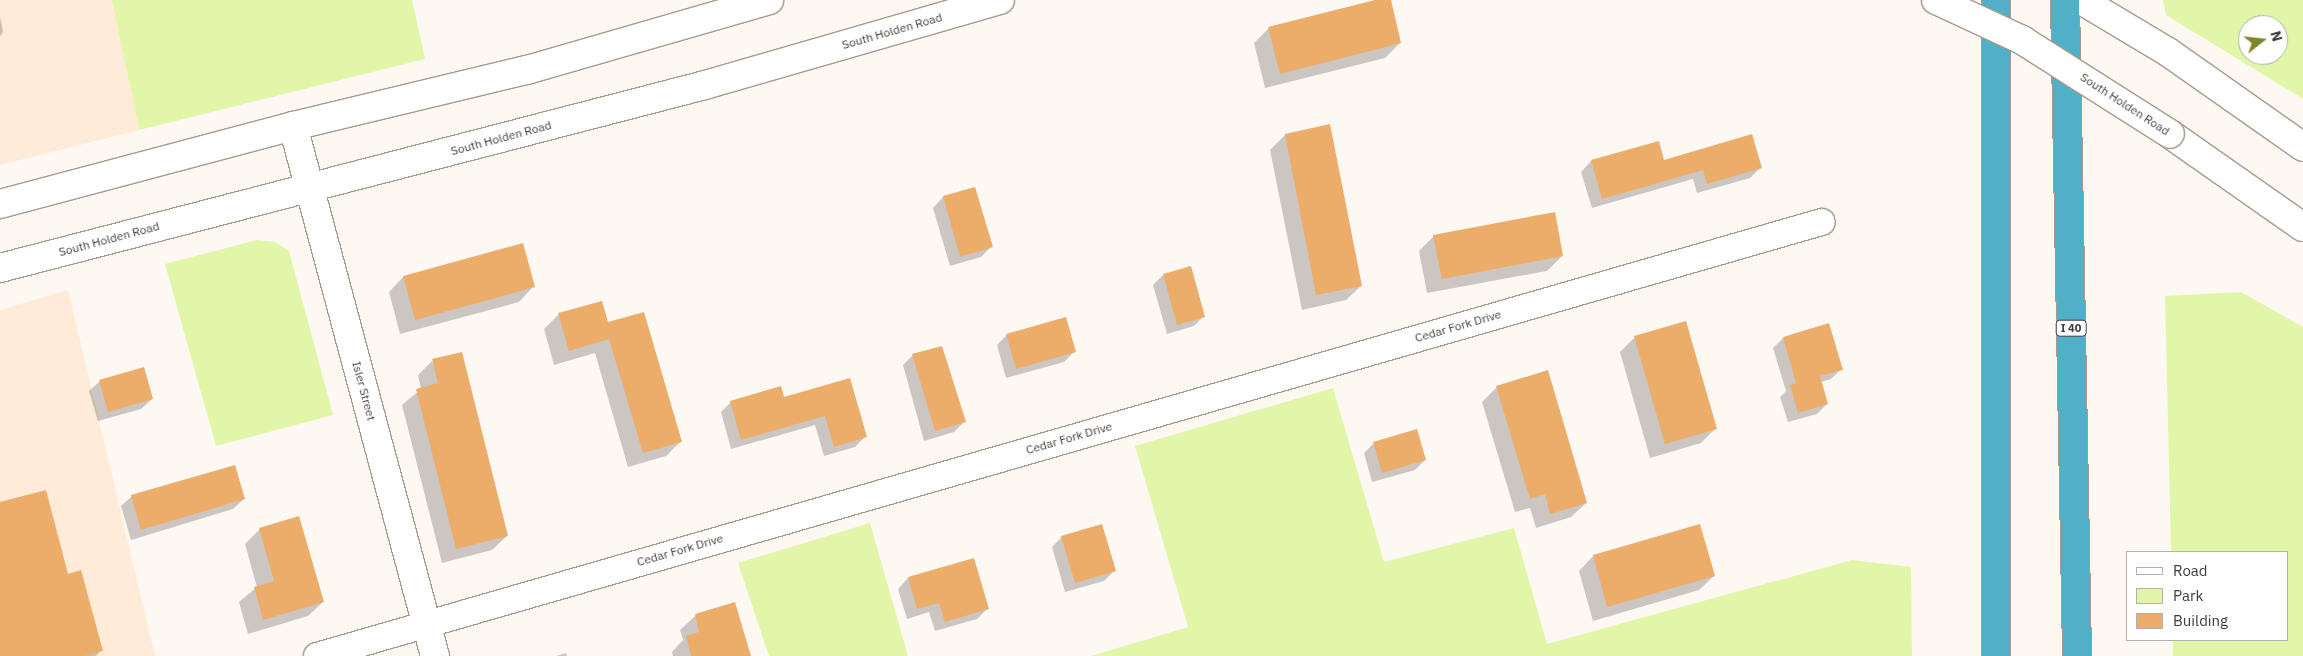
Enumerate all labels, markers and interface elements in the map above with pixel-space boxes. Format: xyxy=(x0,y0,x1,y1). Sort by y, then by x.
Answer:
street label: South Holden Road xyxy=(840,10,944,52)
north arrow xyxy=(2238,15,2288,65)
text: N xyxy=(2266,29,2287,43)
street label: South Holden Road xyxy=(2078,70,2172,138)
street label: South Holden Road xyxy=(449,118,553,158)
street label: South Holden Road xyxy=(57,219,161,259)
street label: Cedar Fork Drive xyxy=(1413,307,1503,345)
road number: I 40 xyxy=(2055,319,2087,336)
street label: Isler Street xyxy=(349,360,379,422)
street label: Cedar Fork Drive xyxy=(1024,419,1114,457)
street label: Cedar Fork Drive xyxy=(635,531,725,569)
legend xyxy=(2126,551,2288,641)
text: Road xyxy=(2173,561,2208,580)
text: Park xyxy=(2173,586,2203,605)
text: Building xyxy=(2173,611,2228,630)

